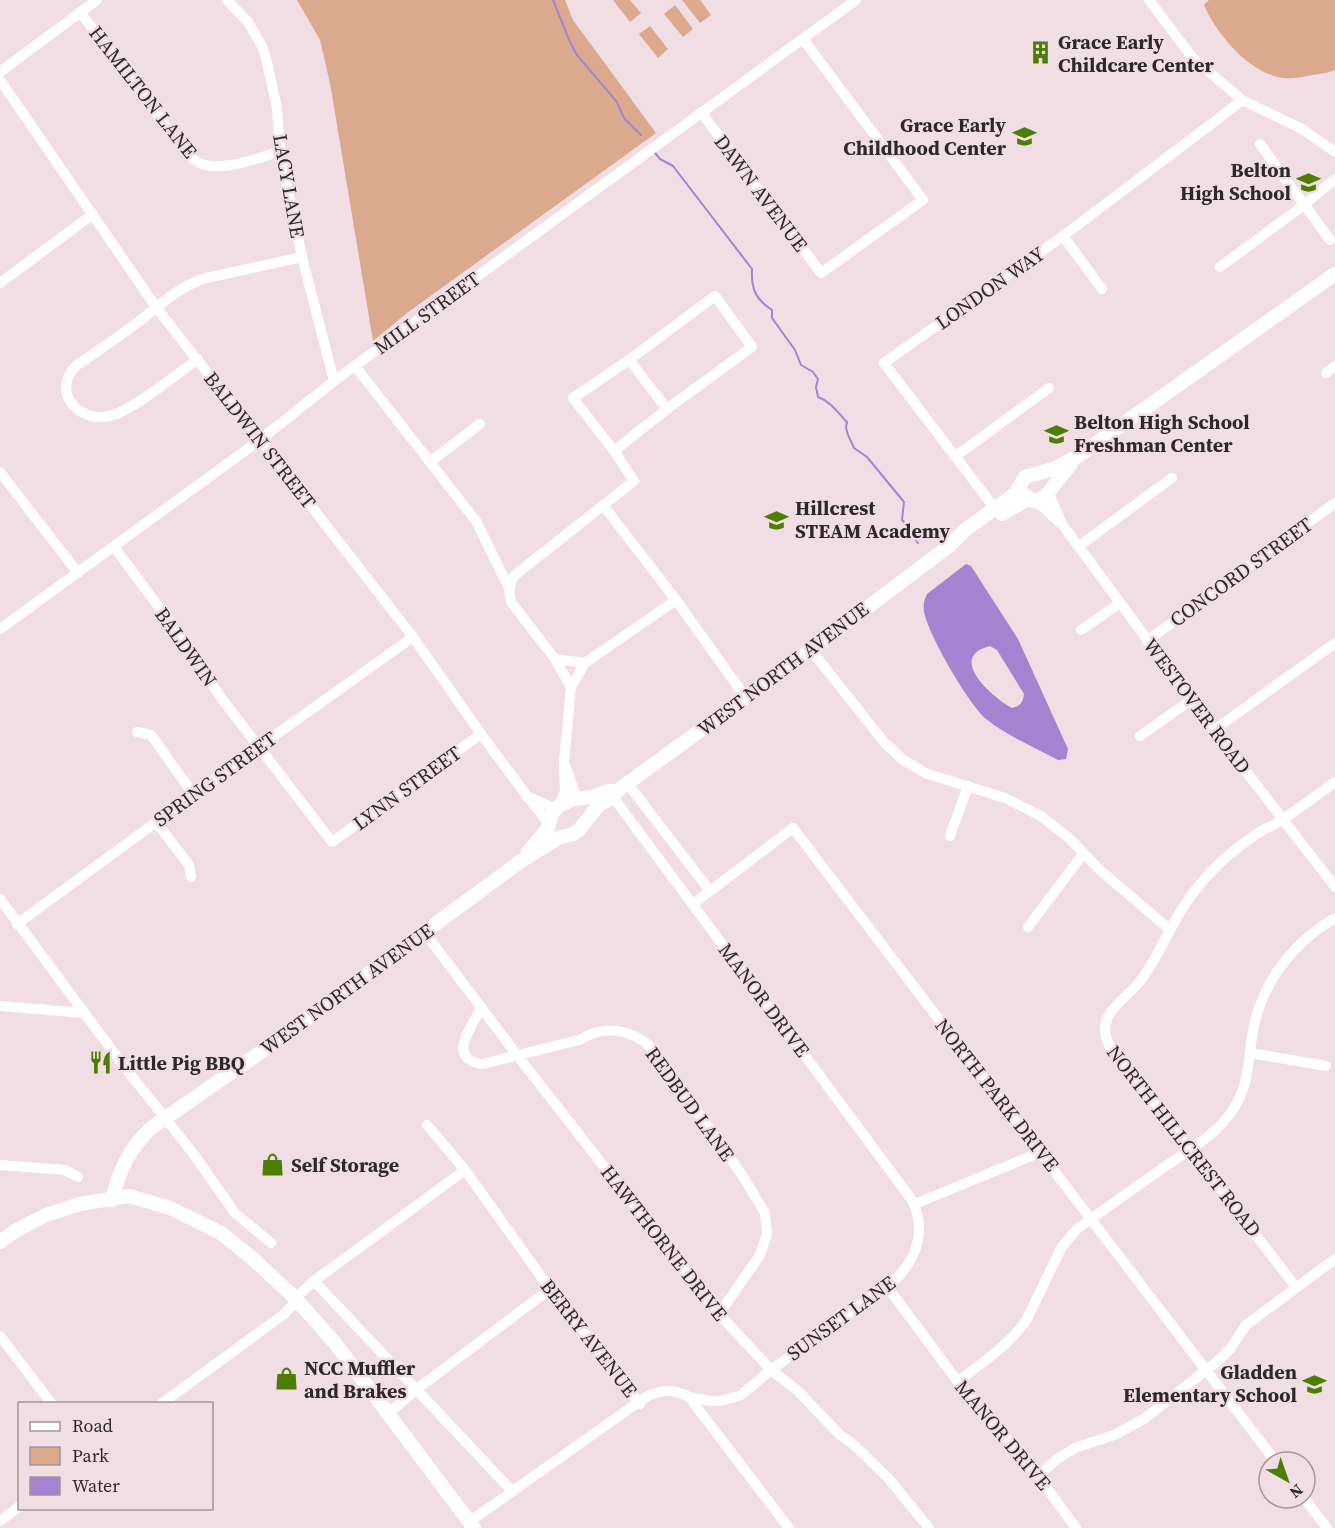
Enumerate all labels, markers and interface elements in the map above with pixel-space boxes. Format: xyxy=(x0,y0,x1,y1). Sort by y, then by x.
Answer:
street label: HAMILTON LANE xyxy=(82,20,204,164)
place label: Grace Early Childcare Center xyxy=(1058,28,1214,79)
building icon: Grace Early Childcare Center xyxy=(1027,40,1053,66)
place label: Grace Early Childhood Center xyxy=(843,111,1007,162)
school or university icon: Grace Early Childhood Center xyxy=(1011,124,1037,150)
street label: DAWN AVENUE xyxy=(708,129,814,257)
street label: LACY LANE xyxy=(266,132,312,240)
place label: Belton High School xyxy=(1180,156,1291,207)
school or university icon: Belton High School xyxy=(1296,169,1322,195)
street label: LONDON WAY xyxy=(930,240,1051,336)
street label: MILL STREET xyxy=(368,265,486,361)
street label: BALDWIN STREET xyxy=(198,366,322,514)
place label: Belton High School Freshman Center xyxy=(1074,408,1250,459)
school or university icon: Belton High School Freshman Center xyxy=(1043,421,1069,447)
place label: Hillcrest STEAM Academy xyxy=(795,494,950,545)
school or university icon: Hillcrest STEAM Academy xyxy=(764,507,790,533)
street label: CONCORD STREET xyxy=(1164,511,1318,633)
street label: WEST NORTH AVENUE xyxy=(692,595,874,743)
street label: BALDWIN xyxy=(148,602,224,692)
street label: WESTOVER ROAD xyxy=(1137,632,1257,780)
street label: SPRING STREET xyxy=(148,725,282,833)
street label: LYNN STREET xyxy=(347,739,467,837)
street label: WEST NORTH AVENUE xyxy=(255,917,439,1061)
street label: MANOR DRIVE xyxy=(712,937,816,1063)
street label: NORTH PARK DRIVE xyxy=(928,1013,1066,1177)
street label: NORTH HILLCREST ROAD xyxy=(1100,1039,1268,1243)
street label: REDBUD LANE xyxy=(639,1041,741,1167)
place label: Little Pig BBQ xyxy=(118,1049,245,1077)
restaurant icon: Little Pig BBQ xyxy=(87,1050,113,1076)
place label: Self Storage xyxy=(291,1151,399,1179)
shop icon: Self Storage xyxy=(260,1152,286,1178)
street label: HAWTHORNE DRIVE xyxy=(594,1159,734,1327)
street label: SUNSET LANE xyxy=(781,1269,901,1367)
street label: BERRY AVENUE xyxy=(534,1273,644,1403)
place label: NCC Muffler and Brakes xyxy=(304,1354,416,1405)
place label: Gladden Elementary School xyxy=(1123,1358,1297,1409)
shop icon: NCC Muffler and Brakes xyxy=(273,1366,299,1392)
school or university icon: Gladden Elementary School xyxy=(1302,1371,1328,1397)
street label: MANOR DRIVE xyxy=(948,1374,1058,1496)
legend xyxy=(18,1402,213,1510)
text: Road xyxy=(72,1413,113,1438)
text: Park xyxy=(72,1443,109,1468)
north arrow xyxy=(1257,1450,1317,1510)
text: Water xyxy=(72,1473,120,1498)
text: N xyxy=(1285,1479,1308,1504)

